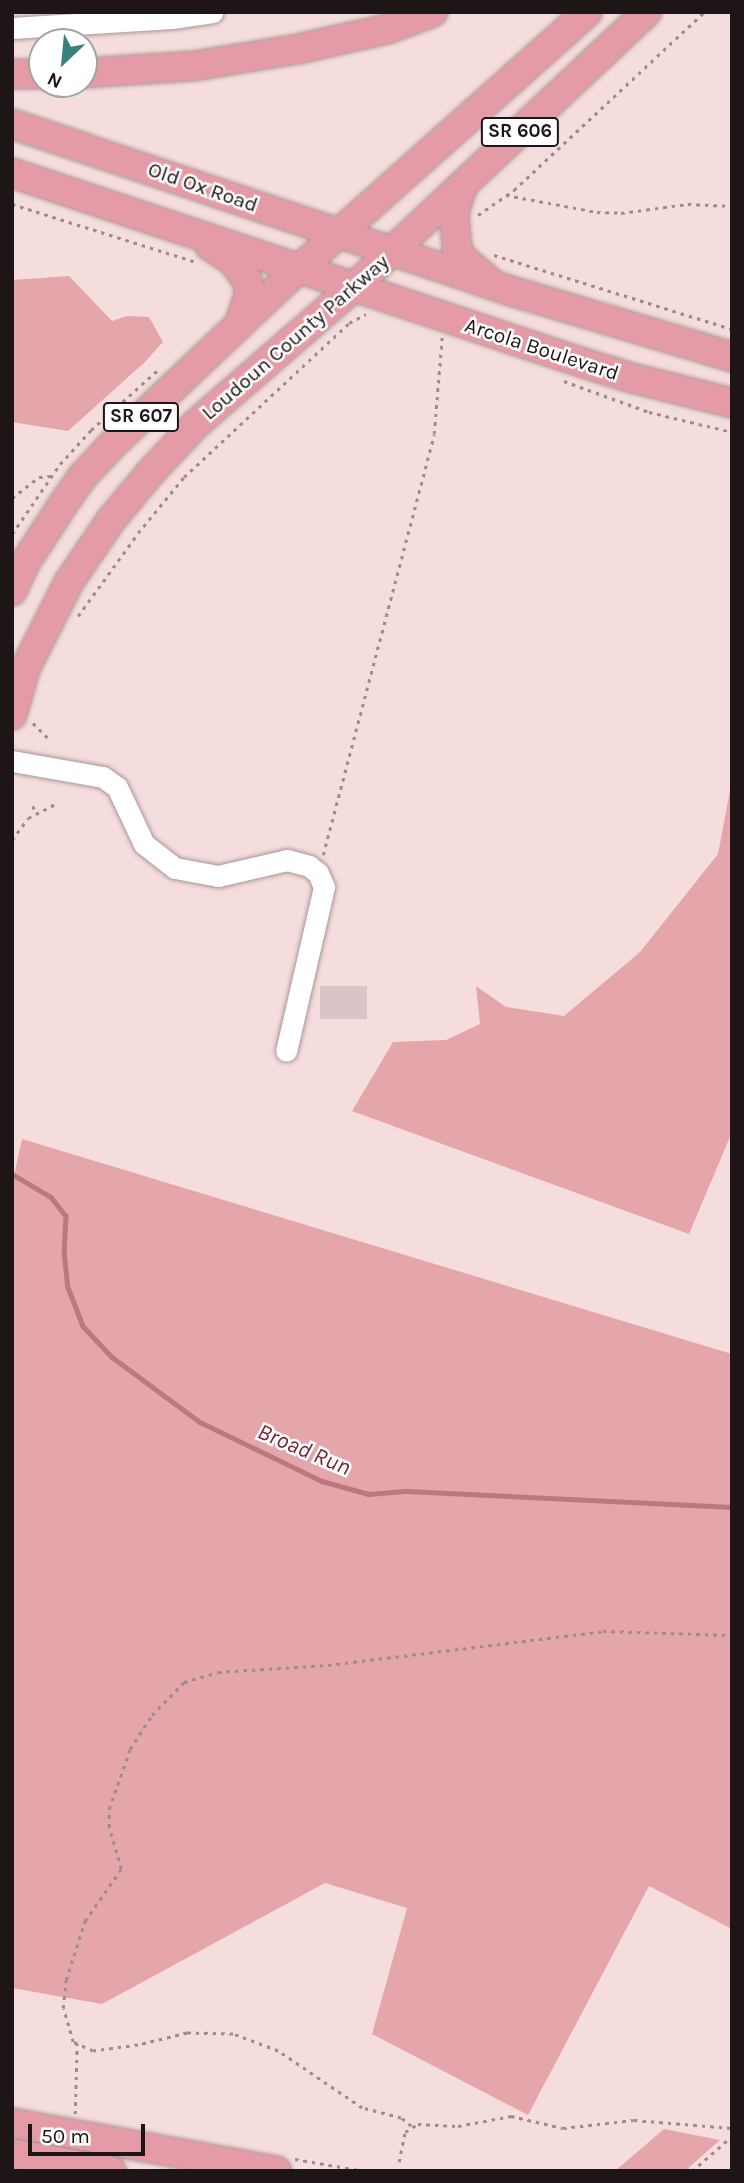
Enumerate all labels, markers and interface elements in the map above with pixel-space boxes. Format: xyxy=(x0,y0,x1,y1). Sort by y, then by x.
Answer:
north arrow xyxy=(28,28,98,98)
text: N xyxy=(44,67,66,93)
road number: SR 606 xyxy=(480,116,560,148)
street label: Old Ox Road xyxy=(145,156,261,218)
street label: Loudoun County Parkway xyxy=(196,249,394,425)
street label: Arcola Boulevard xyxy=(462,312,622,386)
road number: SR 607 xyxy=(102,402,180,432)
water label: Broad Run xyxy=(253,1418,355,1482)
scale bar xyxy=(32,2110,149,2154)
text: 50 m xyxy=(41,2124,90,2148)

